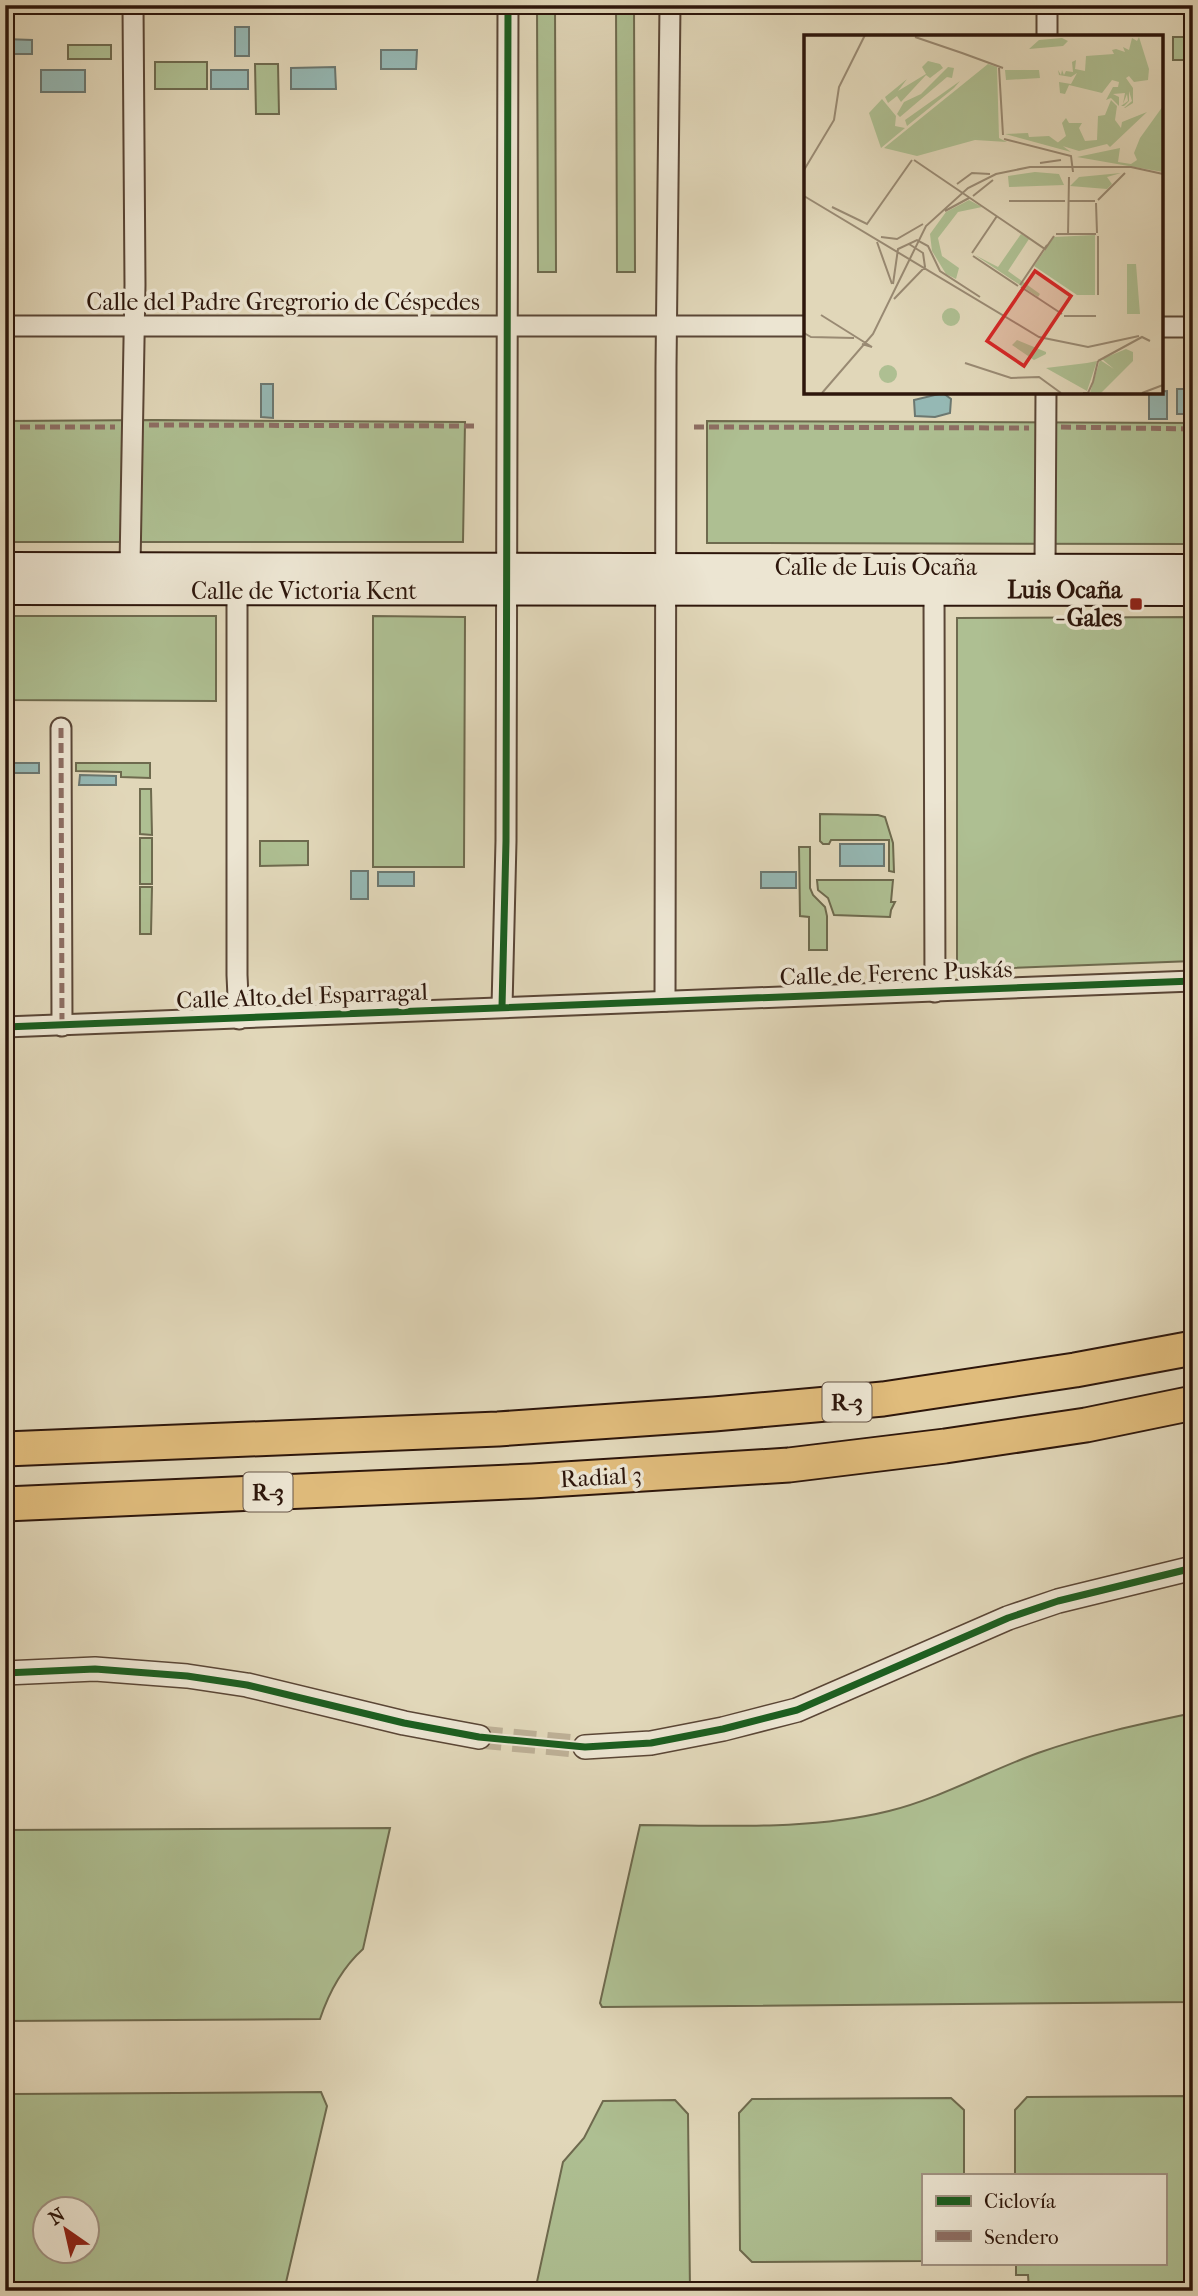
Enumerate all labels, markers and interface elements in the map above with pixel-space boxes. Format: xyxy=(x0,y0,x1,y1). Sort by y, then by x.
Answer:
inset map xyxy=(804,35,1163,394)
street label: Calle del Padre Gregrorio de Céspedes xyxy=(86,288,480,316)
street label: Calle de Luis Ocaña xyxy=(775,553,978,581)
place label: Luis Ocaña - Gales xyxy=(1007,576,1123,632)
street label: Calle de Victoria Kent xyxy=(191,577,417,605)
marker: Luis Ocaña - Gales xyxy=(1128,596,1144,612)
street label: Calle de Ferenc Puskás xyxy=(779,955,1013,991)
street label: Calle Alto del Esparragal xyxy=(176,978,429,1014)
road number: R-3 xyxy=(822,1382,872,1422)
street label: Radial 3 xyxy=(559,1461,643,1493)
road number: R-3 xyxy=(244,1472,292,1512)
legend xyxy=(922,2174,1166,2264)
text: Ciclovía xyxy=(984,2189,1056,2213)
north arrow xyxy=(32,2194,102,2264)
text: N xyxy=(45,2203,70,2230)
text: Sendero xyxy=(984,2225,1059,2249)

